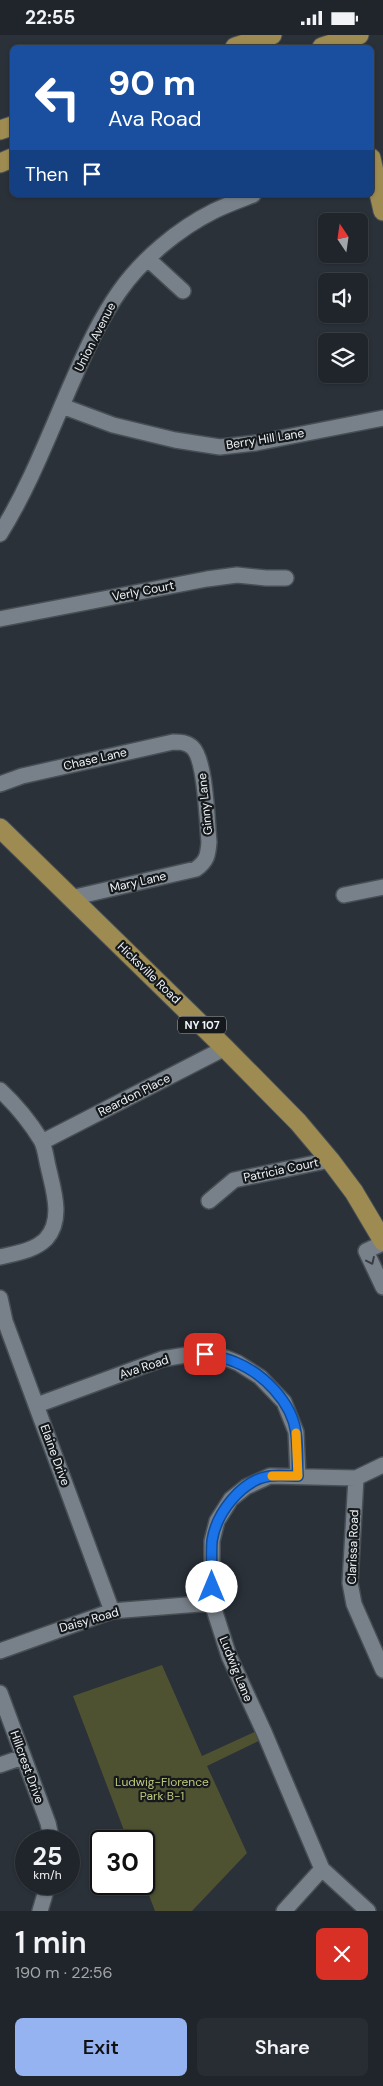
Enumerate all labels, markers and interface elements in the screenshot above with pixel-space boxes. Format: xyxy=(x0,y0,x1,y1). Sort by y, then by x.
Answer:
text: 22:55 xyxy=(25,5,75,30)
text: 90 m xyxy=(108,60,196,106)
icon: left xyxy=(25,65,90,130)
text: Ava Road xyxy=(108,104,202,133)
icon: arrive xyxy=(78,160,106,188)
text: Then xyxy=(25,162,68,187)
north arrow xyxy=(318,213,368,263)
map controls xyxy=(318,213,368,383)
button: sound xyxy=(318,273,368,323)
street label: Union Avenue xyxy=(71,300,119,374)
button: layers xyxy=(318,333,368,383)
street label: Berry Hill Lane xyxy=(225,425,305,453)
street label: Verly Court xyxy=(111,577,176,605)
street label: Chase Lane xyxy=(62,744,128,774)
street label: Ginny Lane xyxy=(194,772,216,836)
street label: Mary Lane xyxy=(108,868,168,896)
street label: Hicksville Road xyxy=(114,939,184,1007)
road number: NY 107 xyxy=(178,1017,226,1033)
street label: Reardon Place xyxy=(95,1070,173,1120)
street label: Patricia Court xyxy=(242,1154,320,1186)
one-way arrow xyxy=(364,1255,374,1264)
pin xyxy=(184,1333,226,1375)
icon: arrive xyxy=(191,1340,219,1368)
street label: Ava Road xyxy=(117,1352,171,1382)
street label: Elaine Drive xyxy=(37,1422,74,1488)
street label: Clarissa Road xyxy=(344,1509,362,1585)
position arrow xyxy=(185,1560,237,1612)
street label: Daisy Road xyxy=(57,1604,121,1636)
street label: Ludwig Lane xyxy=(216,1634,256,1704)
street label: Hillcrest Drive xyxy=(6,1728,48,1806)
park label: Ludwig-Florence Park B-1 xyxy=(115,1774,209,1804)
speed limit sign: 30 xyxy=(90,1830,155,1895)
text: 25 xyxy=(33,1840,62,1873)
text: km/h xyxy=(33,1867,62,1883)
text: 1 min xyxy=(15,1923,87,1962)
button: close xyxy=(316,1928,368,1980)
text: 190 m · 22:56 xyxy=(15,1962,113,1983)
button: Exit xyxy=(15,2018,187,2076)
button: Share xyxy=(197,2018,368,2076)

